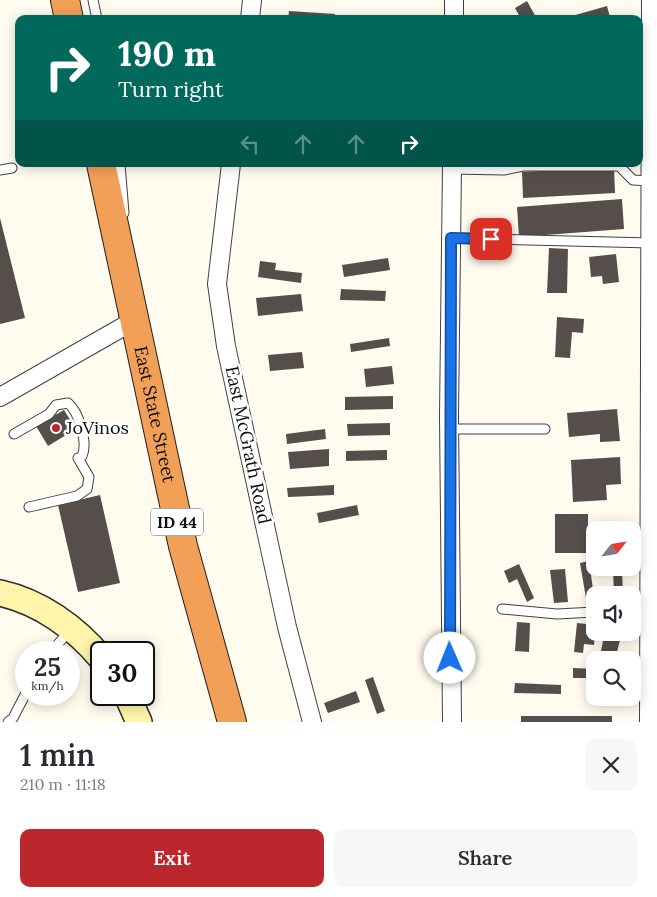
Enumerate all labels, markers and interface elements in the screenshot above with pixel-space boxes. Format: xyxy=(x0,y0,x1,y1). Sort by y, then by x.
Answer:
text: 190 m xyxy=(118,31,216,76)
icon: right xyxy=(35,35,100,100)
text: Turn right xyxy=(118,75,223,103)
icon: left xyxy=(236,130,264,158)
icon: ahead xyxy=(289,130,317,158)
icon: ahead xyxy=(342,130,370,158)
icon: right xyxy=(395,130,423,158)
pin xyxy=(470,218,512,260)
icon: arrive xyxy=(477,225,505,253)
street label: East State Street xyxy=(129,344,181,485)
street label: East McGrath Road xyxy=(220,364,277,526)
place label: JoVinos xyxy=(65,416,129,439)
marker: JoVinos xyxy=(50,422,62,434)
road number: ID 44 xyxy=(151,508,203,536)
north arrow xyxy=(586,521,641,576)
map controls xyxy=(586,521,641,706)
button: sound xyxy=(586,586,641,641)
position arrow xyxy=(423,631,475,683)
speed limit sign: 30 xyxy=(90,641,155,706)
text: 25 xyxy=(34,651,61,683)
button: search xyxy=(586,651,641,706)
text: km/h xyxy=(31,678,64,693)
text: 1 min xyxy=(20,736,95,774)
button: close xyxy=(585,739,637,791)
text: 210 m · 11:18 xyxy=(20,774,106,794)
button: Exit xyxy=(20,829,324,887)
button: Share xyxy=(334,829,637,887)

